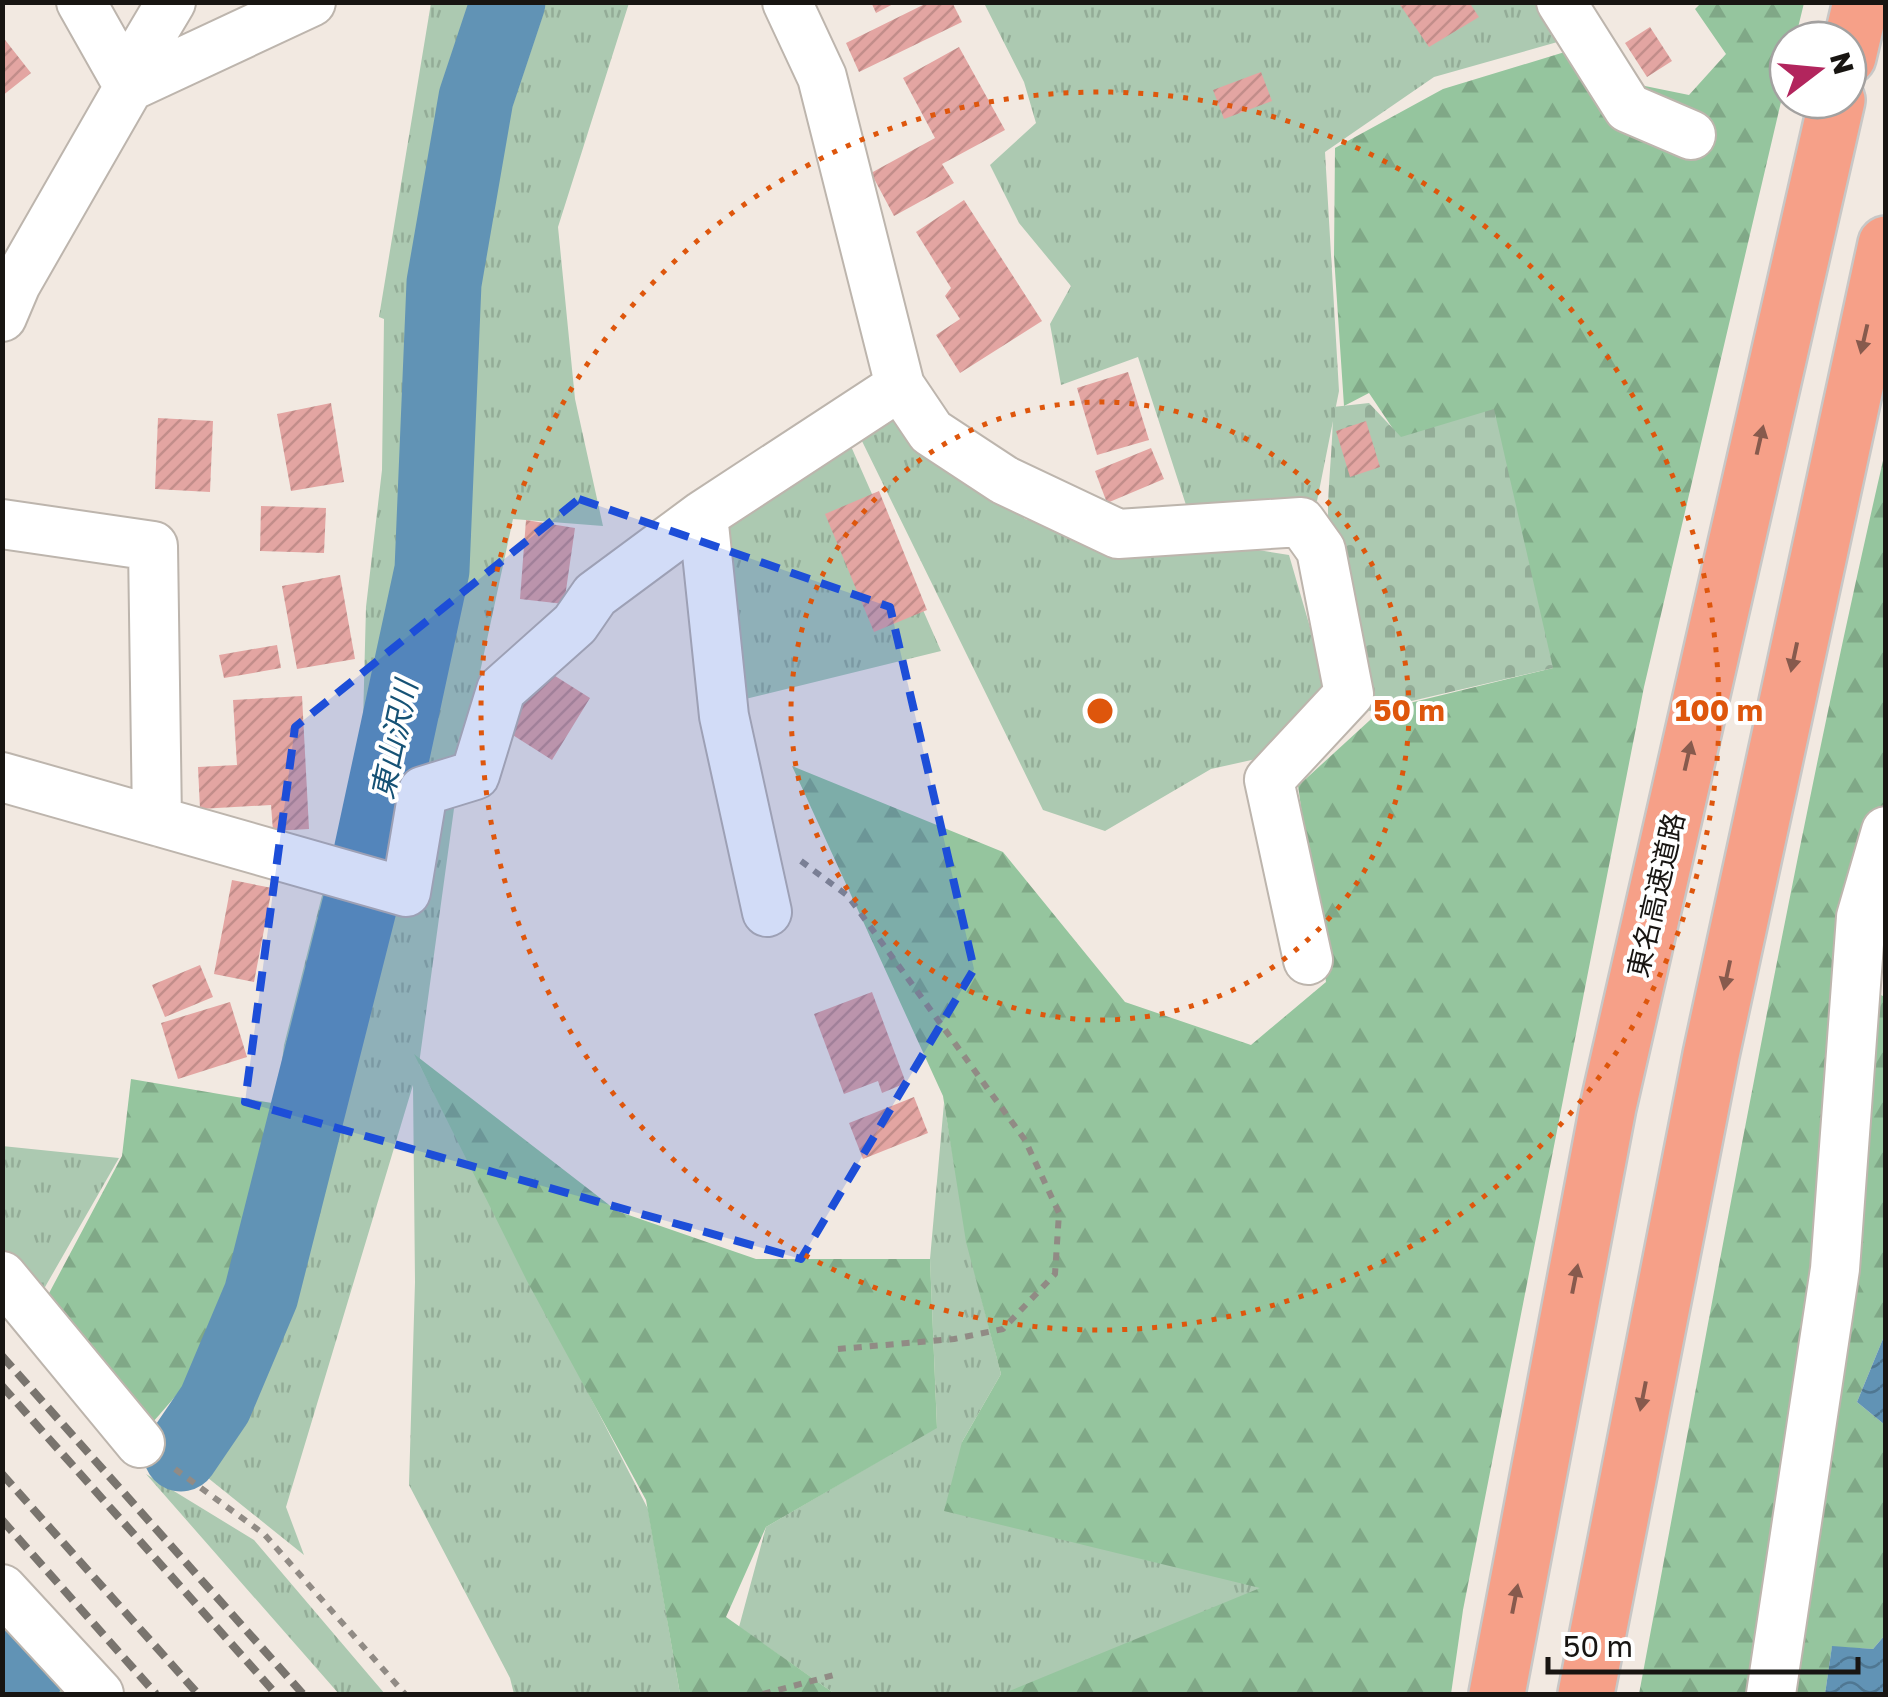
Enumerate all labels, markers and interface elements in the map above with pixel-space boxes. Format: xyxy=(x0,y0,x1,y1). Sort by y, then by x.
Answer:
north arrow xyxy=(1768,20,1868,120)
text: N xyxy=(1824,48,1861,78)
one-way arrow xyxy=(1856,324,1871,355)
one-way arrow xyxy=(1753,424,1768,455)
one-way arrow xyxy=(1786,641,1801,672)
water label: 東山沢川 xyxy=(364,674,425,802)
text: 50 m xyxy=(1373,692,1445,728)
text: 100 m xyxy=(1675,692,1763,728)
centre of rings xyxy=(1082,693,1118,729)
one-way arrow xyxy=(1680,740,1696,771)
street label: 東名高速道路 xyxy=(1621,809,1690,980)
one-way arrow xyxy=(1719,960,1735,991)
one-way arrow xyxy=(1568,1263,1583,1295)
one-way arrow xyxy=(1635,1381,1650,1412)
one-way arrow xyxy=(1507,1583,1523,1614)
scale bar xyxy=(1548,1612,1858,1674)
text: 50 m xyxy=(1563,1628,1633,1664)

